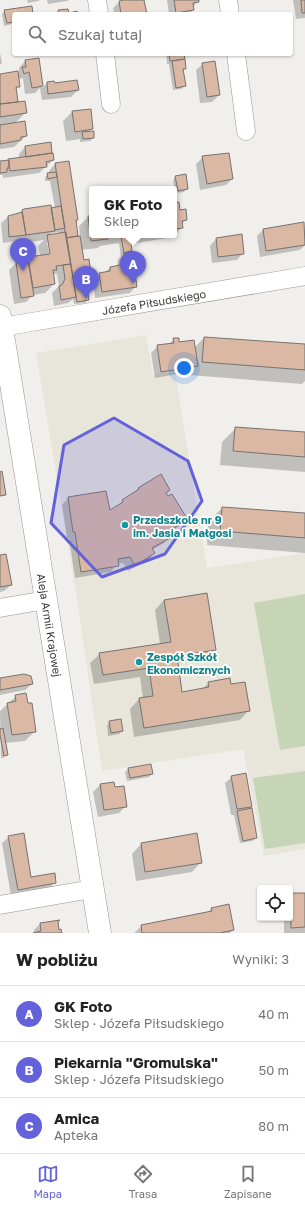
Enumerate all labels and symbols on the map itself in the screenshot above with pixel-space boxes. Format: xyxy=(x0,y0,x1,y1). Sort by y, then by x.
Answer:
pin: C xyxy=(10,238,36,271)
pin: A xyxy=(120,251,146,284)
pin: B xyxy=(73,266,99,299)
street label: Józefa Piłsudskiego xyxy=(101,286,207,317)
your location xyxy=(174,358,194,378)
place label: Przedszkole nr 9 im. Jasia i Małgosi xyxy=(133,513,231,539)
marker: Przedszkole nr 9 im. Jasia i Małgosi xyxy=(120,520,130,530)
street label: Aleja Armii Krajowej xyxy=(35,572,65,678)
place label: Zespół Szkół Ekonomicznych xyxy=(147,650,231,676)
marker: Zespół Szkół Ekonomicznych xyxy=(134,657,144,667)

